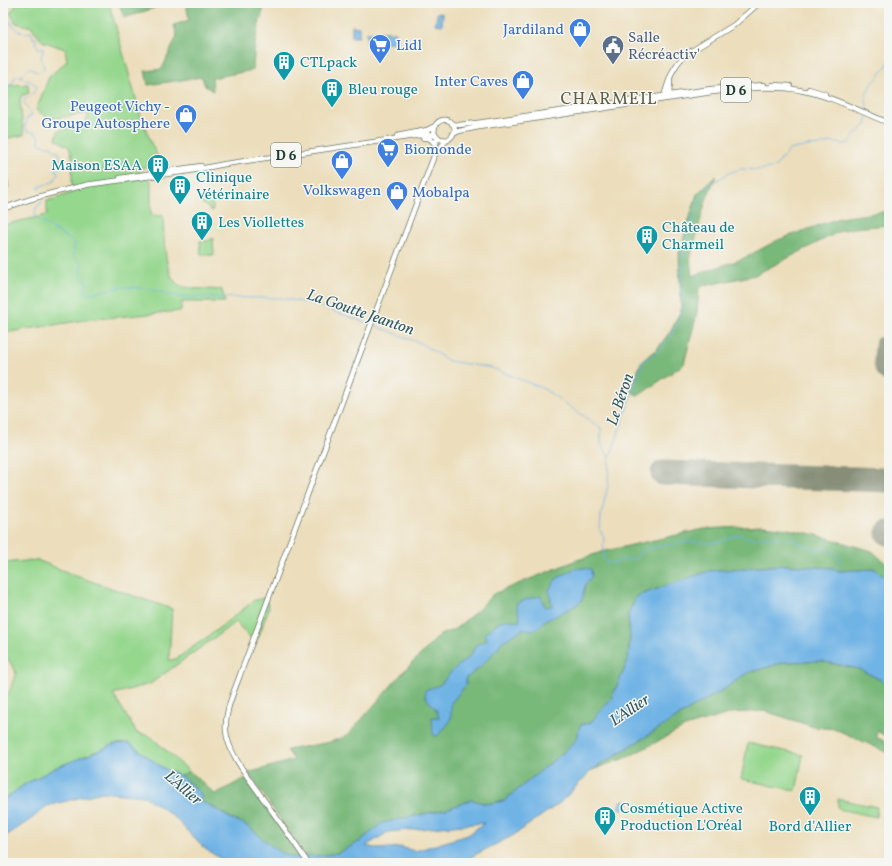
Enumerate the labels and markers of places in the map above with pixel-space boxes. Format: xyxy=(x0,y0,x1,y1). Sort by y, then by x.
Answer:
shop icon: Jardiland xyxy=(567,16,593,49)
place label: Jardiland xyxy=(503,20,564,41)
place label: Salle Récréactiv' xyxy=(628,28,700,66)
supermarket icon: Lidl xyxy=(367,32,393,65)
public building icon: Salle Récréactiv' xyxy=(600,33,626,66)
place label: Lidl xyxy=(396,36,422,57)
building icon: CTLpack xyxy=(271,49,297,82)
place label: CTLpack xyxy=(300,53,357,74)
shop icon: Inter Caves xyxy=(510,68,536,101)
place label: Inter Caves xyxy=(434,72,508,93)
building icon: Bleu rouge xyxy=(319,76,345,109)
place label: Bleu rouge xyxy=(348,80,418,101)
place label: Peugeot Vichy - Groupe Autosphere xyxy=(41,97,170,135)
shop icon: Peugeot Vichy - Groupe Autosphere xyxy=(173,102,199,135)
supermarket icon: Biomonde xyxy=(375,136,401,169)
place label: Biomonde xyxy=(404,140,472,161)
shop icon: Volkswagen xyxy=(329,148,355,181)
building icon: Maison ESAA xyxy=(145,152,171,185)
place label: Maison ESAA xyxy=(51,156,142,177)
place label: Clinique Vétérinaire xyxy=(196,168,269,206)
building icon: Clinique Vétérinaire xyxy=(167,173,193,206)
shop icon: Mobalpa xyxy=(384,179,410,212)
place label: Volkswagen xyxy=(303,181,381,202)
place label: Mobalpa xyxy=(412,183,470,204)
building icon: Les Viollettes xyxy=(189,209,215,242)
place label: Les Viollettes xyxy=(218,213,304,234)
place label: Château de Charmeil xyxy=(662,218,735,256)
building icon: Château de Charmeil xyxy=(634,223,660,256)
building icon: Bord d'Allier xyxy=(797,784,823,817)
place label: Cosmétique Active Production L'Oréal xyxy=(620,799,743,837)
building icon: Cosmétique Active Production L'Oréal xyxy=(592,804,618,837)
place label: Bord d'Allier xyxy=(769,817,851,838)

